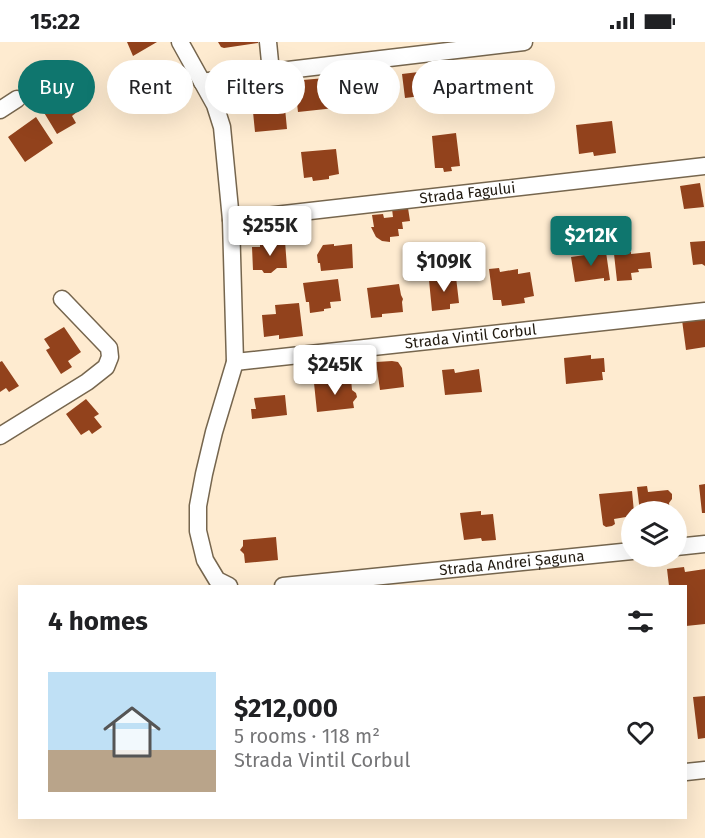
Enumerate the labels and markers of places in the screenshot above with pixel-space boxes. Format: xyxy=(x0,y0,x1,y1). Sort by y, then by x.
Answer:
pin: $255K xyxy=(228,206,312,257)
pin: $212K xyxy=(549,216,633,267)
pin: $109K xyxy=(402,242,486,293)
pin: $245K xyxy=(293,345,377,396)

